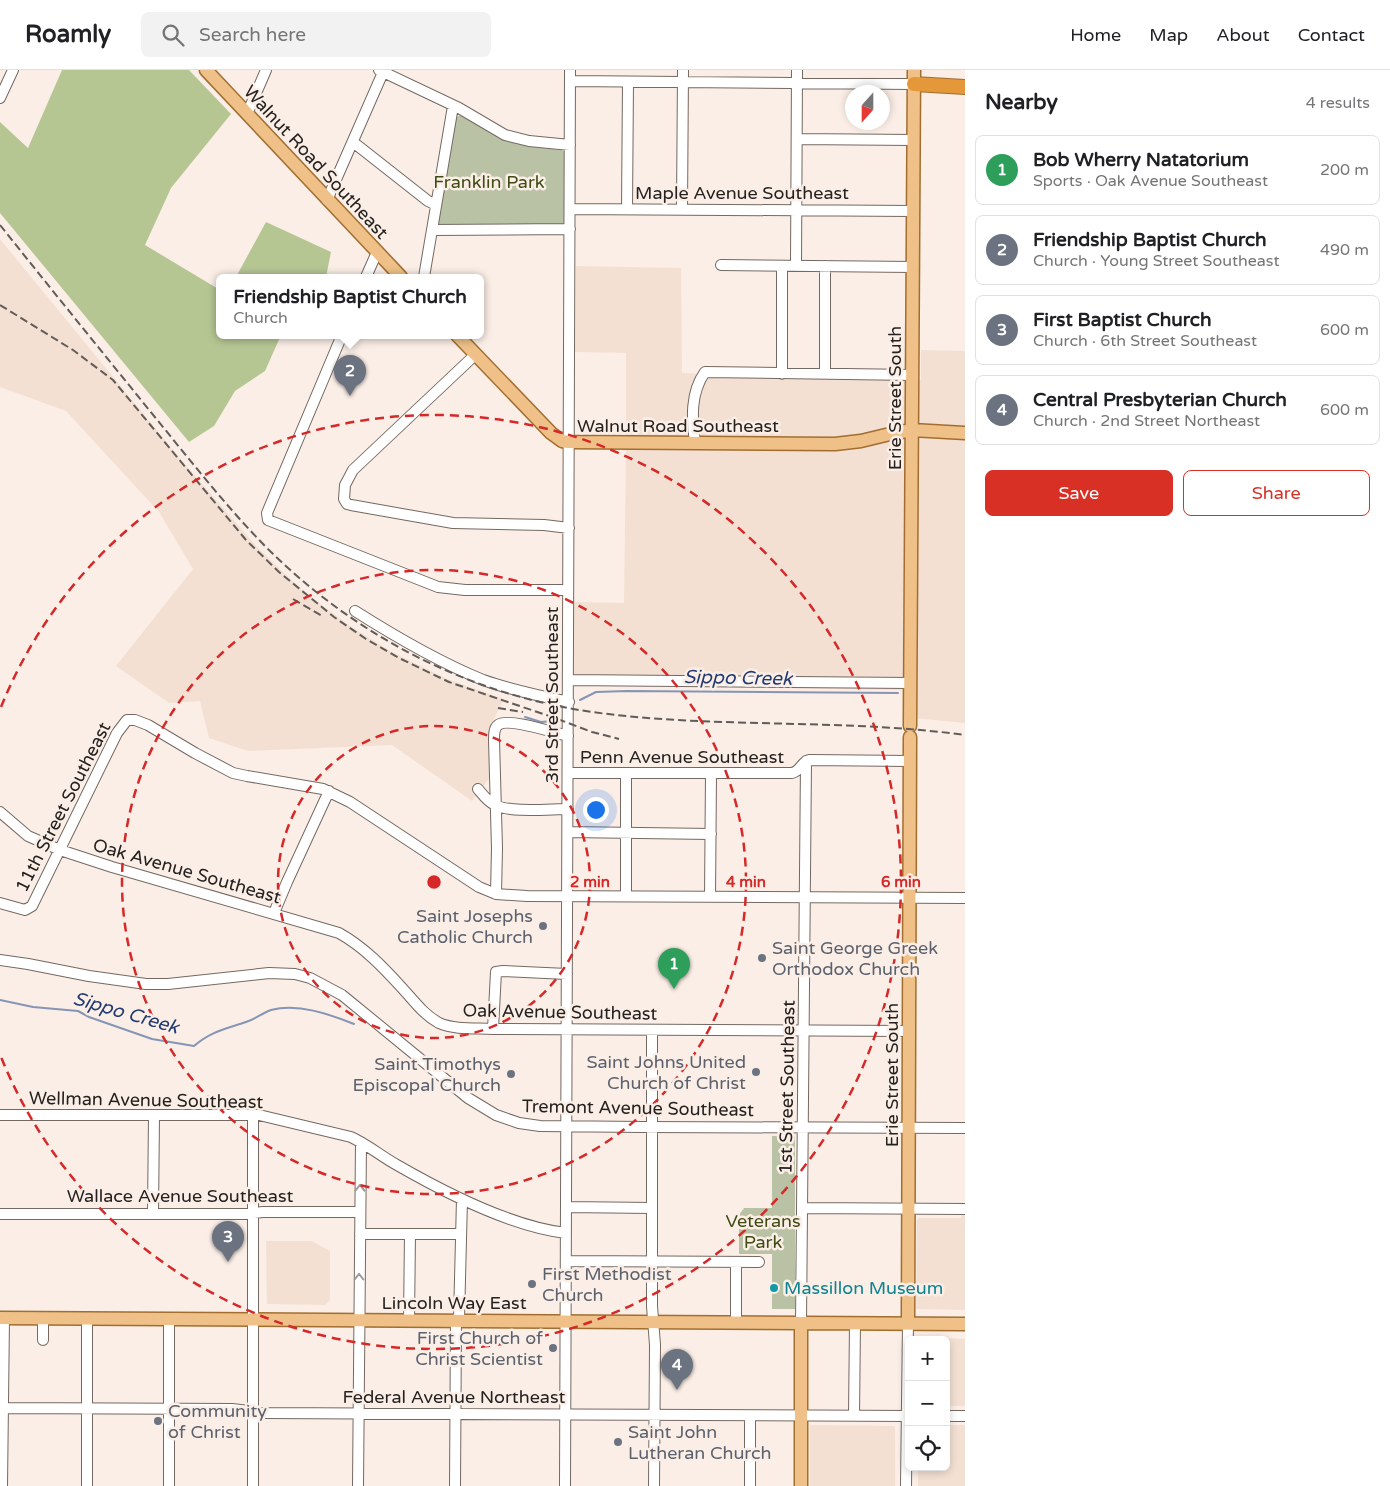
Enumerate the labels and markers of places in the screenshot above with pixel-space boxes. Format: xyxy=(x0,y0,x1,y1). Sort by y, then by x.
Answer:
pin: 2 xyxy=(334,355,366,396)
centre of rings xyxy=(425,873,443,891)
place label: Saint Josephs Catholic Church xyxy=(397,905,533,948)
marker: Saint Josephs Catholic Church xyxy=(537,920,549,932)
place label: Saint George Greek Orthodox Church xyxy=(772,937,938,980)
pin: 1 xyxy=(658,948,690,989)
marker: Saint George Greek Orthodox Church xyxy=(756,952,768,964)
place label: Saint Johns United Church of Christ xyxy=(586,1051,746,1094)
place label: Saint Timothys Episcopal Church xyxy=(353,1053,501,1096)
marker: Saint Johns United Church of Christ xyxy=(750,1066,762,1078)
marker: Saint Timothys Episcopal Church xyxy=(505,1068,517,1080)
pin: 3 xyxy=(212,1221,244,1262)
place label: First Methodist Church xyxy=(542,1263,672,1306)
place label: Massillon Museum xyxy=(784,1277,943,1299)
marker: First Methodist Church xyxy=(526,1278,538,1290)
marker: Massillon Museum xyxy=(768,1282,780,1294)
place label: First Church of Christ Scientist xyxy=(415,1327,543,1370)
marker: First Church of Christ Scientist xyxy=(547,1342,559,1354)
pin: 4 xyxy=(661,1349,693,1390)
place label: Community of Christ xyxy=(168,1400,267,1443)
marker: Community of Christ xyxy=(152,1415,164,1427)
place label: Saint John Lutheran Church xyxy=(628,1421,772,1464)
marker: Saint John Lutheran Church xyxy=(612,1436,624,1448)

